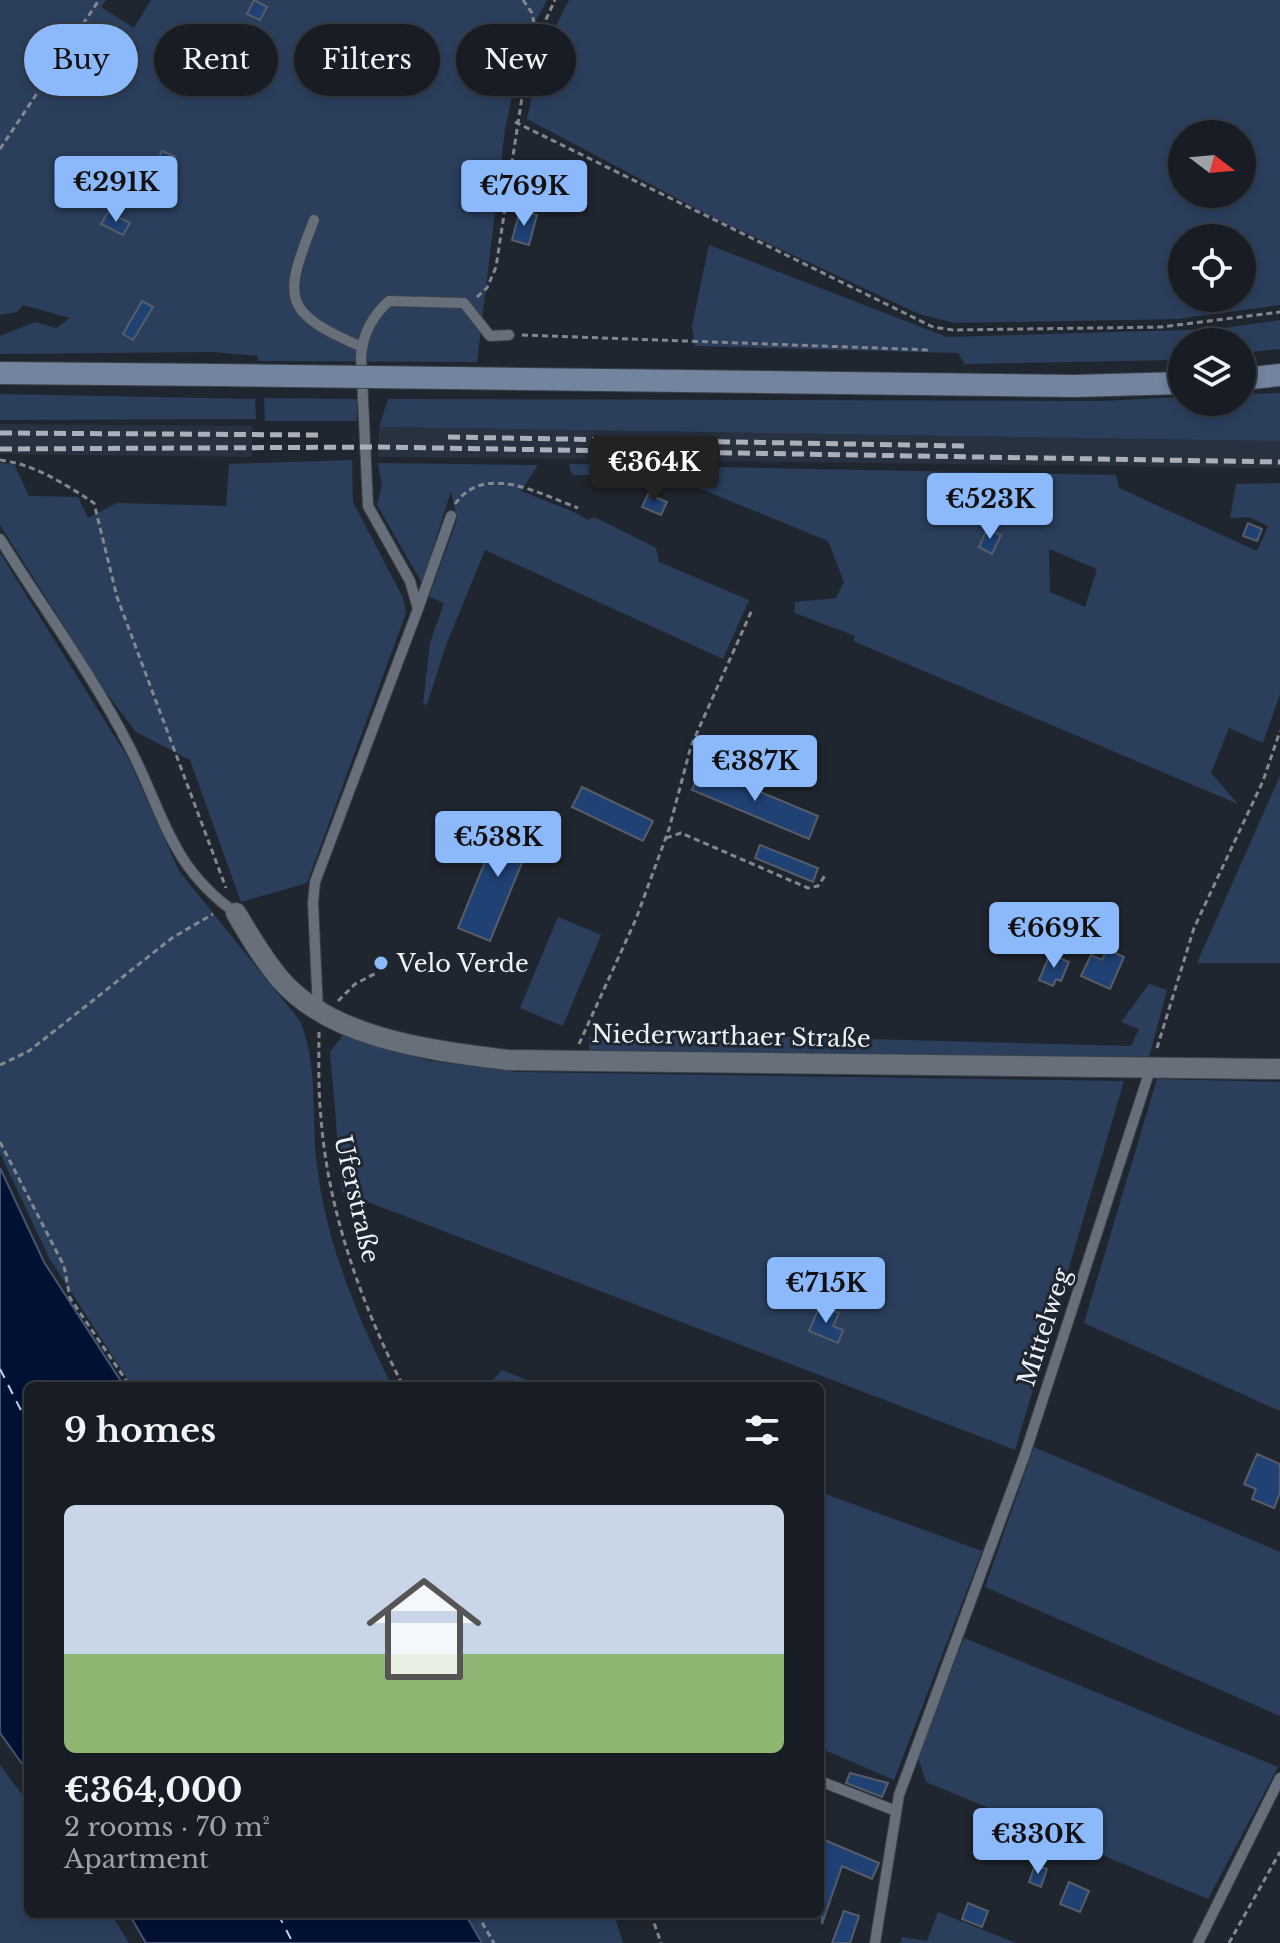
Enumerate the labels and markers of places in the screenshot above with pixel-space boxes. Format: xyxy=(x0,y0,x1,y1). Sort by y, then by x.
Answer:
pin: €291K xyxy=(60,156,172,224)
pin: €769K xyxy=(468,160,580,228)
pin: €364K xyxy=(598,436,710,504)
pin: €523K xyxy=(934,473,1046,541)
pin: €387K xyxy=(699,735,811,803)
pin: €538K xyxy=(442,811,554,879)
pin: €669K xyxy=(998,902,1110,970)
place label: Velo Verde xyxy=(396,949,529,978)
marker: Velo Verde xyxy=(372,954,390,972)
pin: €715K xyxy=(770,1257,882,1325)
pin: €330K xyxy=(982,1808,1094,1876)

